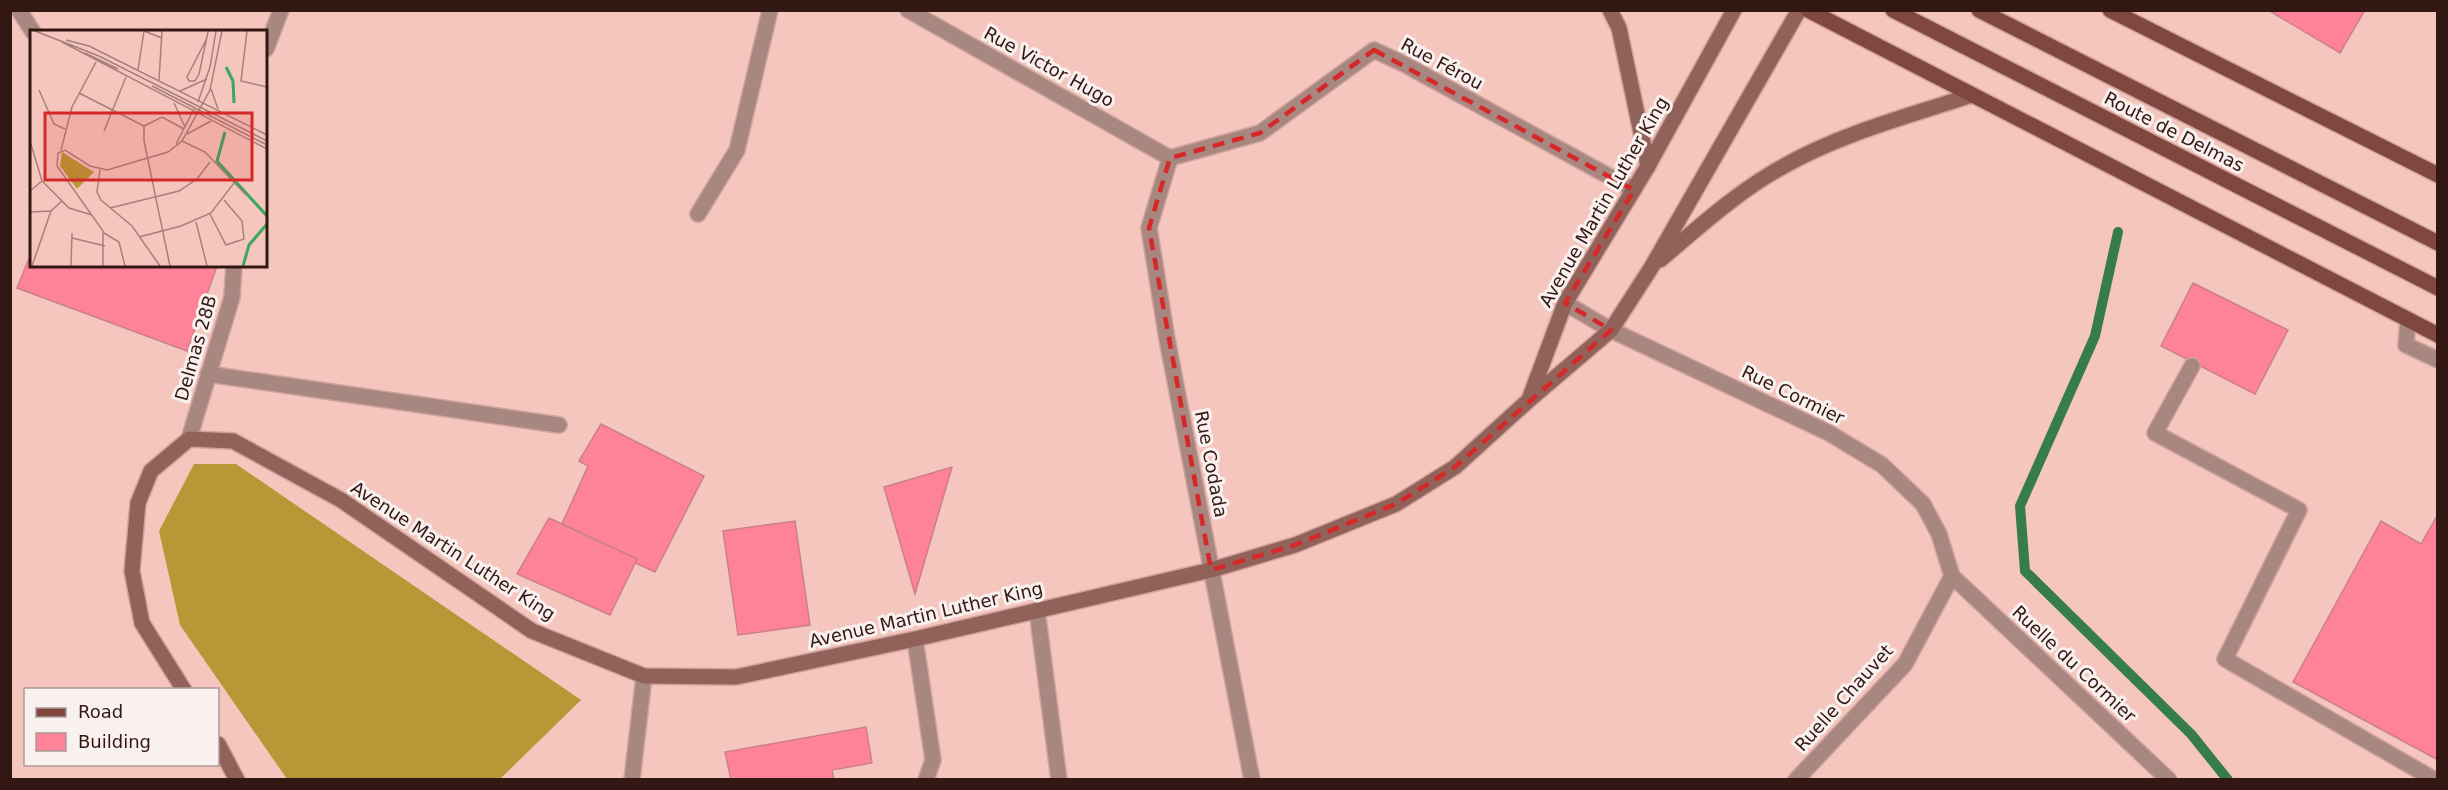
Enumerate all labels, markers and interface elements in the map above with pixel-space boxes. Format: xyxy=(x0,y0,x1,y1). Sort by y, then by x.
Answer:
street label: Rue Victor Hugo xyxy=(981,22,1118,111)
inset map xyxy=(30,30,267,267)
street label: Rue Férou xyxy=(1398,33,1487,94)
street label: Route de Delmas xyxy=(2101,87,2248,176)
street label: Avenue Martin Luther King xyxy=(1535,93,1672,311)
street label: Delmas 28B xyxy=(170,293,221,403)
street label: Rue Cormier xyxy=(1738,361,1849,429)
street label: Rue Codada xyxy=(1191,409,1232,519)
street label: Avenue Martin Luther King xyxy=(347,477,559,625)
street label: Avenue Martin Luther King xyxy=(807,577,1045,652)
street label: Ruelle du Cormier xyxy=(2008,601,2141,727)
street label: Ruelle Chauvet xyxy=(1790,640,1897,755)
legend xyxy=(24,688,219,766)
text: Road xyxy=(78,701,123,722)
text: Building xyxy=(78,731,151,752)

